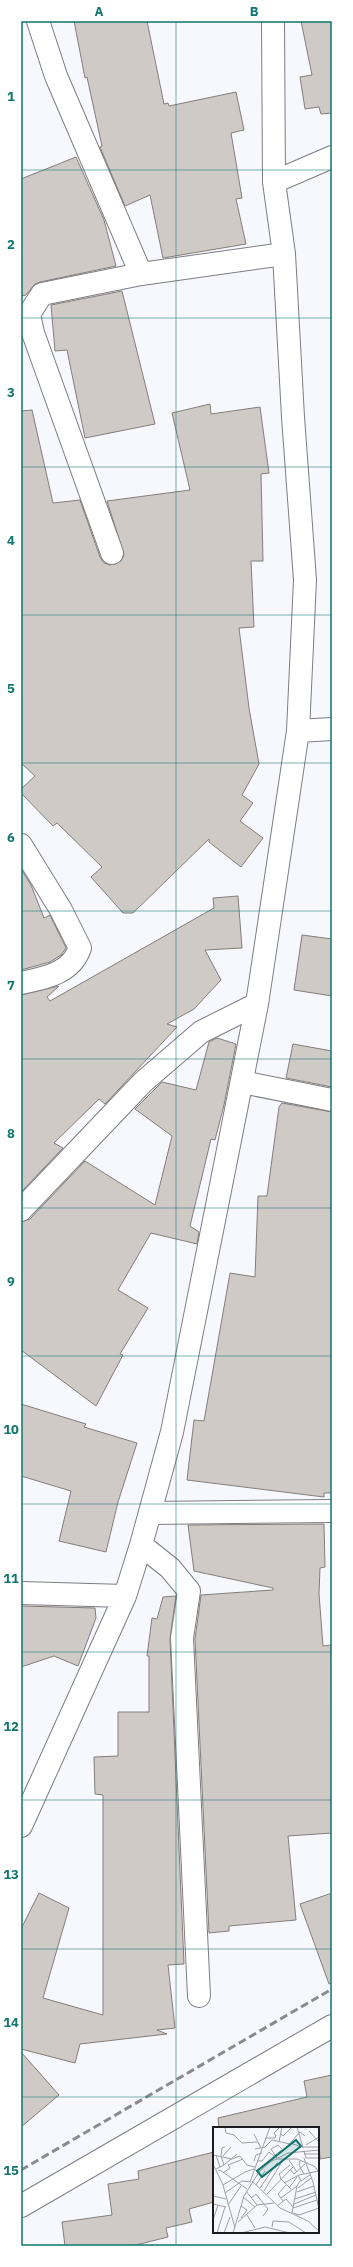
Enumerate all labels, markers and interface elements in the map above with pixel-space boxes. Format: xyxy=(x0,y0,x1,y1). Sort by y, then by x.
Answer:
text: A xyxy=(95,3,104,20)
text: B xyxy=(250,3,259,20)
text: 1 xyxy=(7,88,15,105)
text: 2 xyxy=(7,236,15,253)
text: 3 xyxy=(7,384,15,401)
text: 4 xyxy=(7,532,15,549)
text: 5 xyxy=(7,680,15,697)
text: 6 xyxy=(7,829,15,846)
text: 7 xyxy=(7,977,15,994)
text: 8 xyxy=(7,1125,15,1142)
text: 9 xyxy=(7,1273,15,1290)
text: 10 xyxy=(3,1421,19,1438)
text: 11 xyxy=(3,1570,19,1587)
text: 12 xyxy=(3,1718,19,1735)
text: 13 xyxy=(3,1866,19,1883)
text: 14 xyxy=(3,2014,19,2031)
inset map xyxy=(213,2127,319,2233)
text: 15 xyxy=(3,2162,19,2179)

